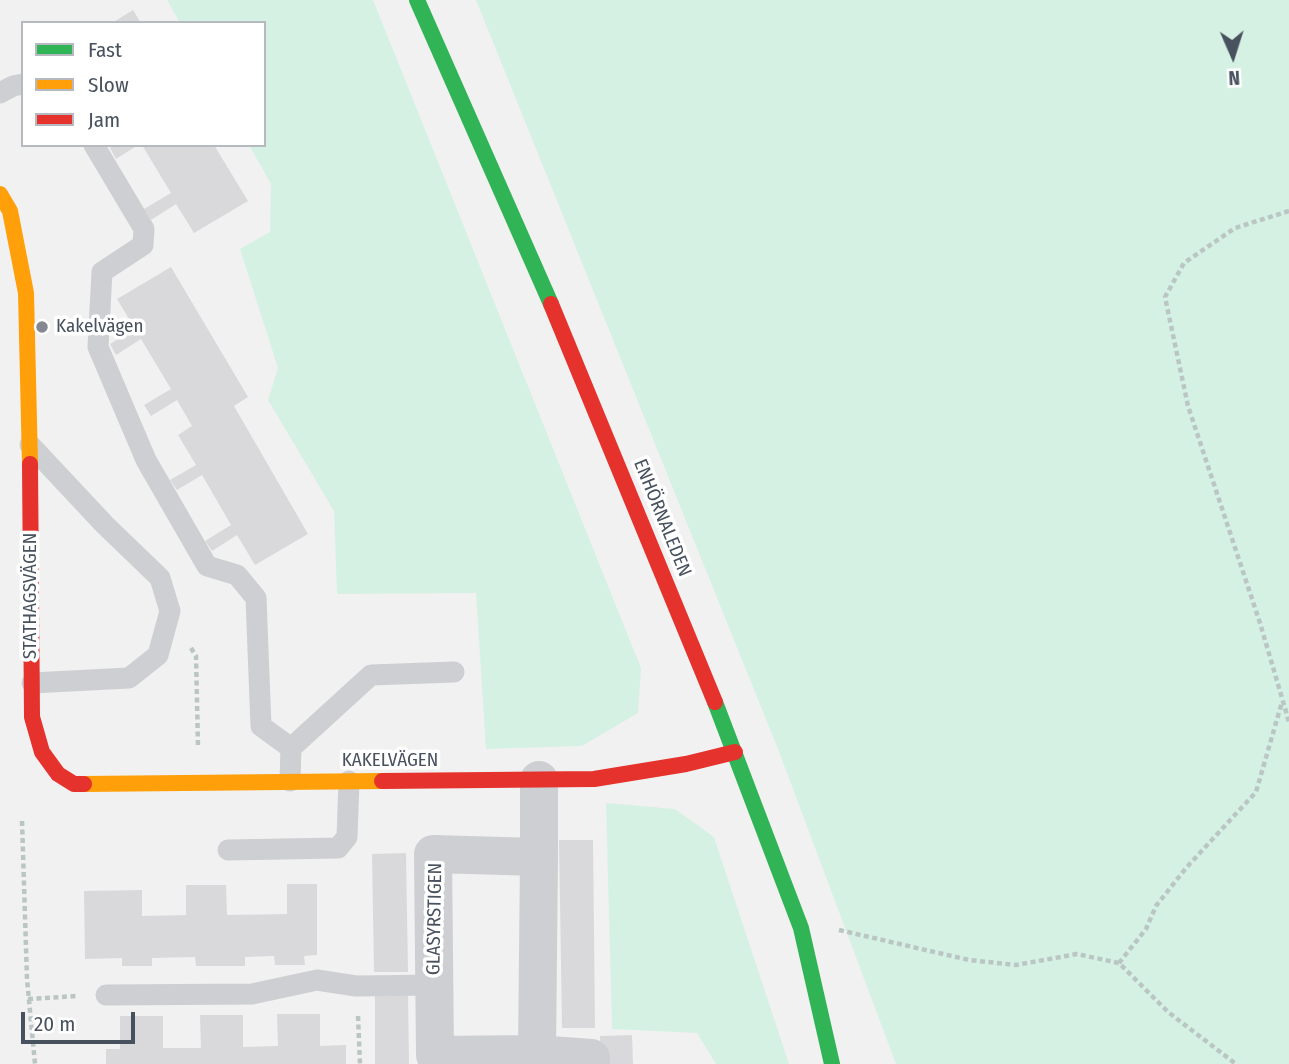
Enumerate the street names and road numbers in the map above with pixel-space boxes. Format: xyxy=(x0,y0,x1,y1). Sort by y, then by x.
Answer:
street label: ENHÖRNALEDEN xyxy=(628,456,696,580)
street label: STATHAGSVÄGEN xyxy=(20,533,42,659)
street label: KAKELVÄGEN xyxy=(342,750,438,772)
street label: GLASYRSTIGEN xyxy=(423,863,447,975)

